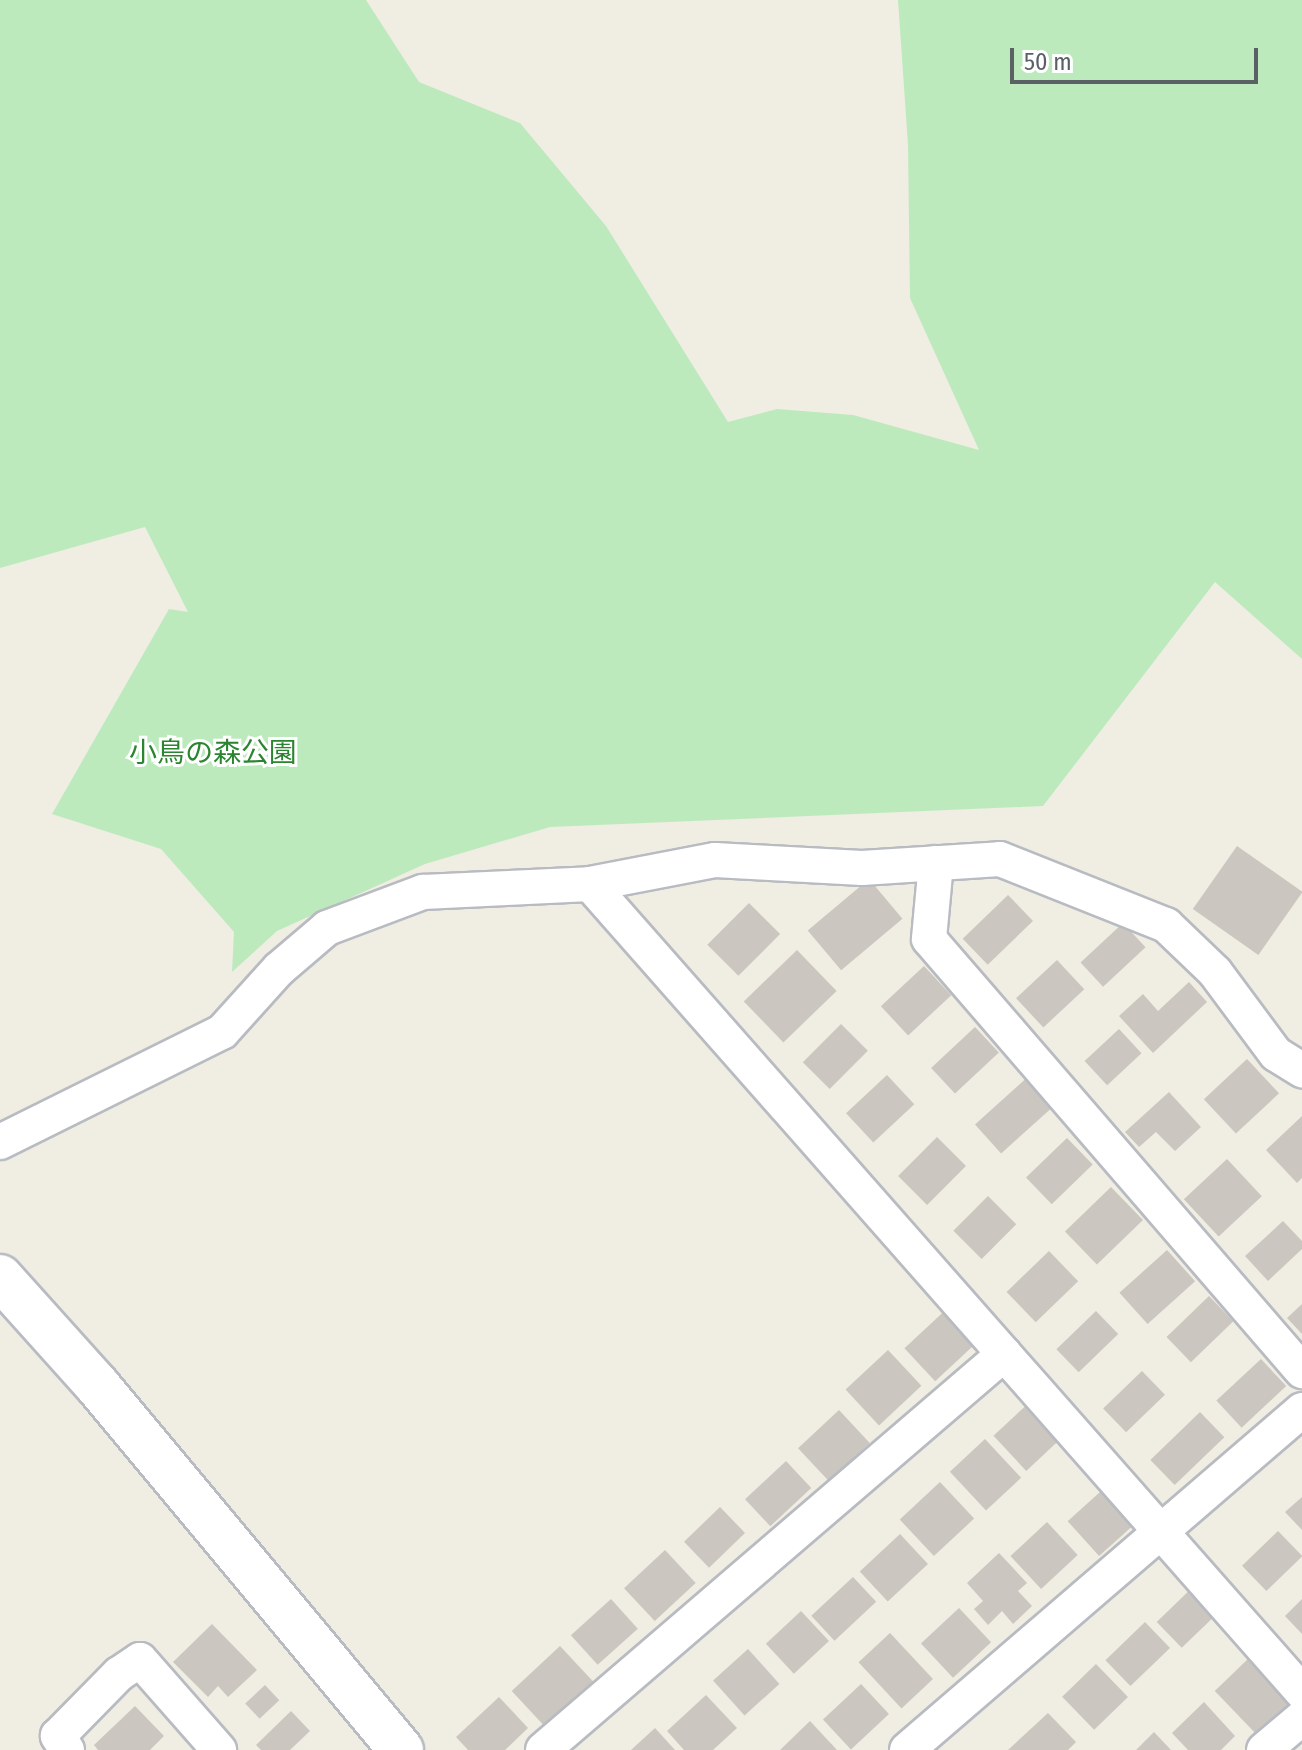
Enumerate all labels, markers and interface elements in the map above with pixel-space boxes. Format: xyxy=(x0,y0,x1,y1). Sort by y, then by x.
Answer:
scale bar xyxy=(1014,32,1262,82)
text: 50 m xyxy=(1024,48,1072,76)
park label: 小鳥の森公園 xyxy=(129,736,297,770)

